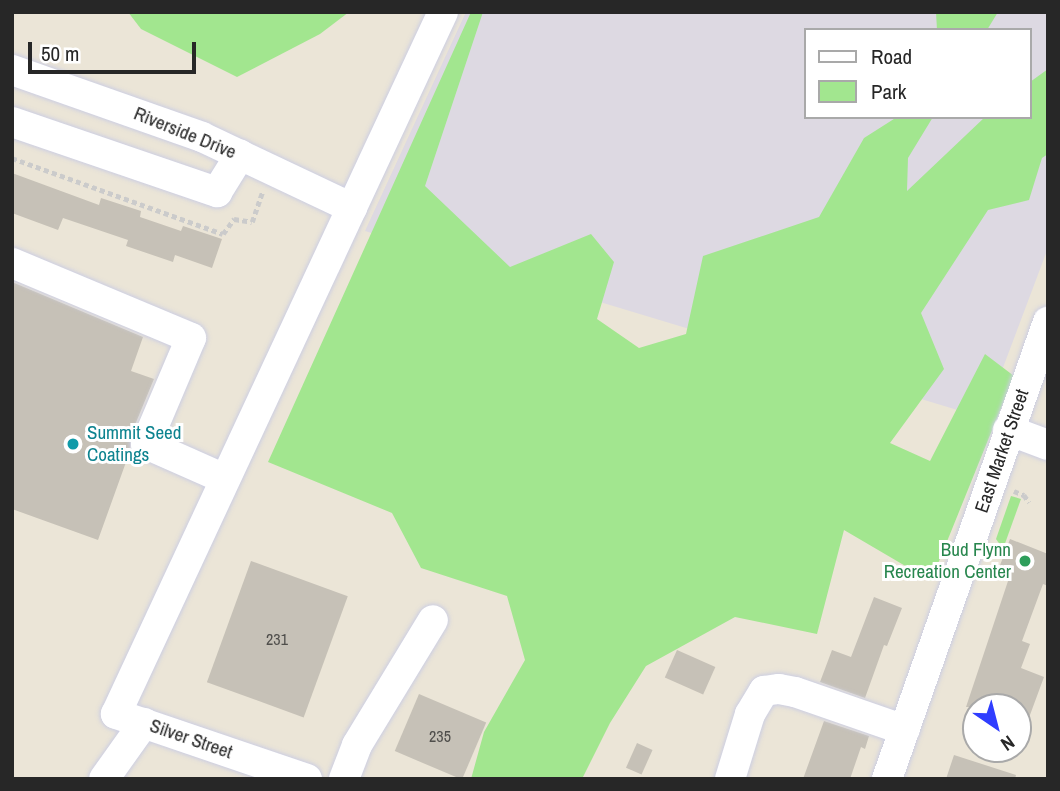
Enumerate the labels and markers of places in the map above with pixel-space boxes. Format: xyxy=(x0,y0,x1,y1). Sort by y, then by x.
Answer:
place label: Summit Seed Coatings xyxy=(87,422,181,466)
marker: Summit Seed Coatings xyxy=(65,436,81,452)
place label: Bud Flynn Recreation Center xyxy=(884,539,1011,583)
marker: Bud Flynn Recreation Center xyxy=(1017,553,1033,569)

